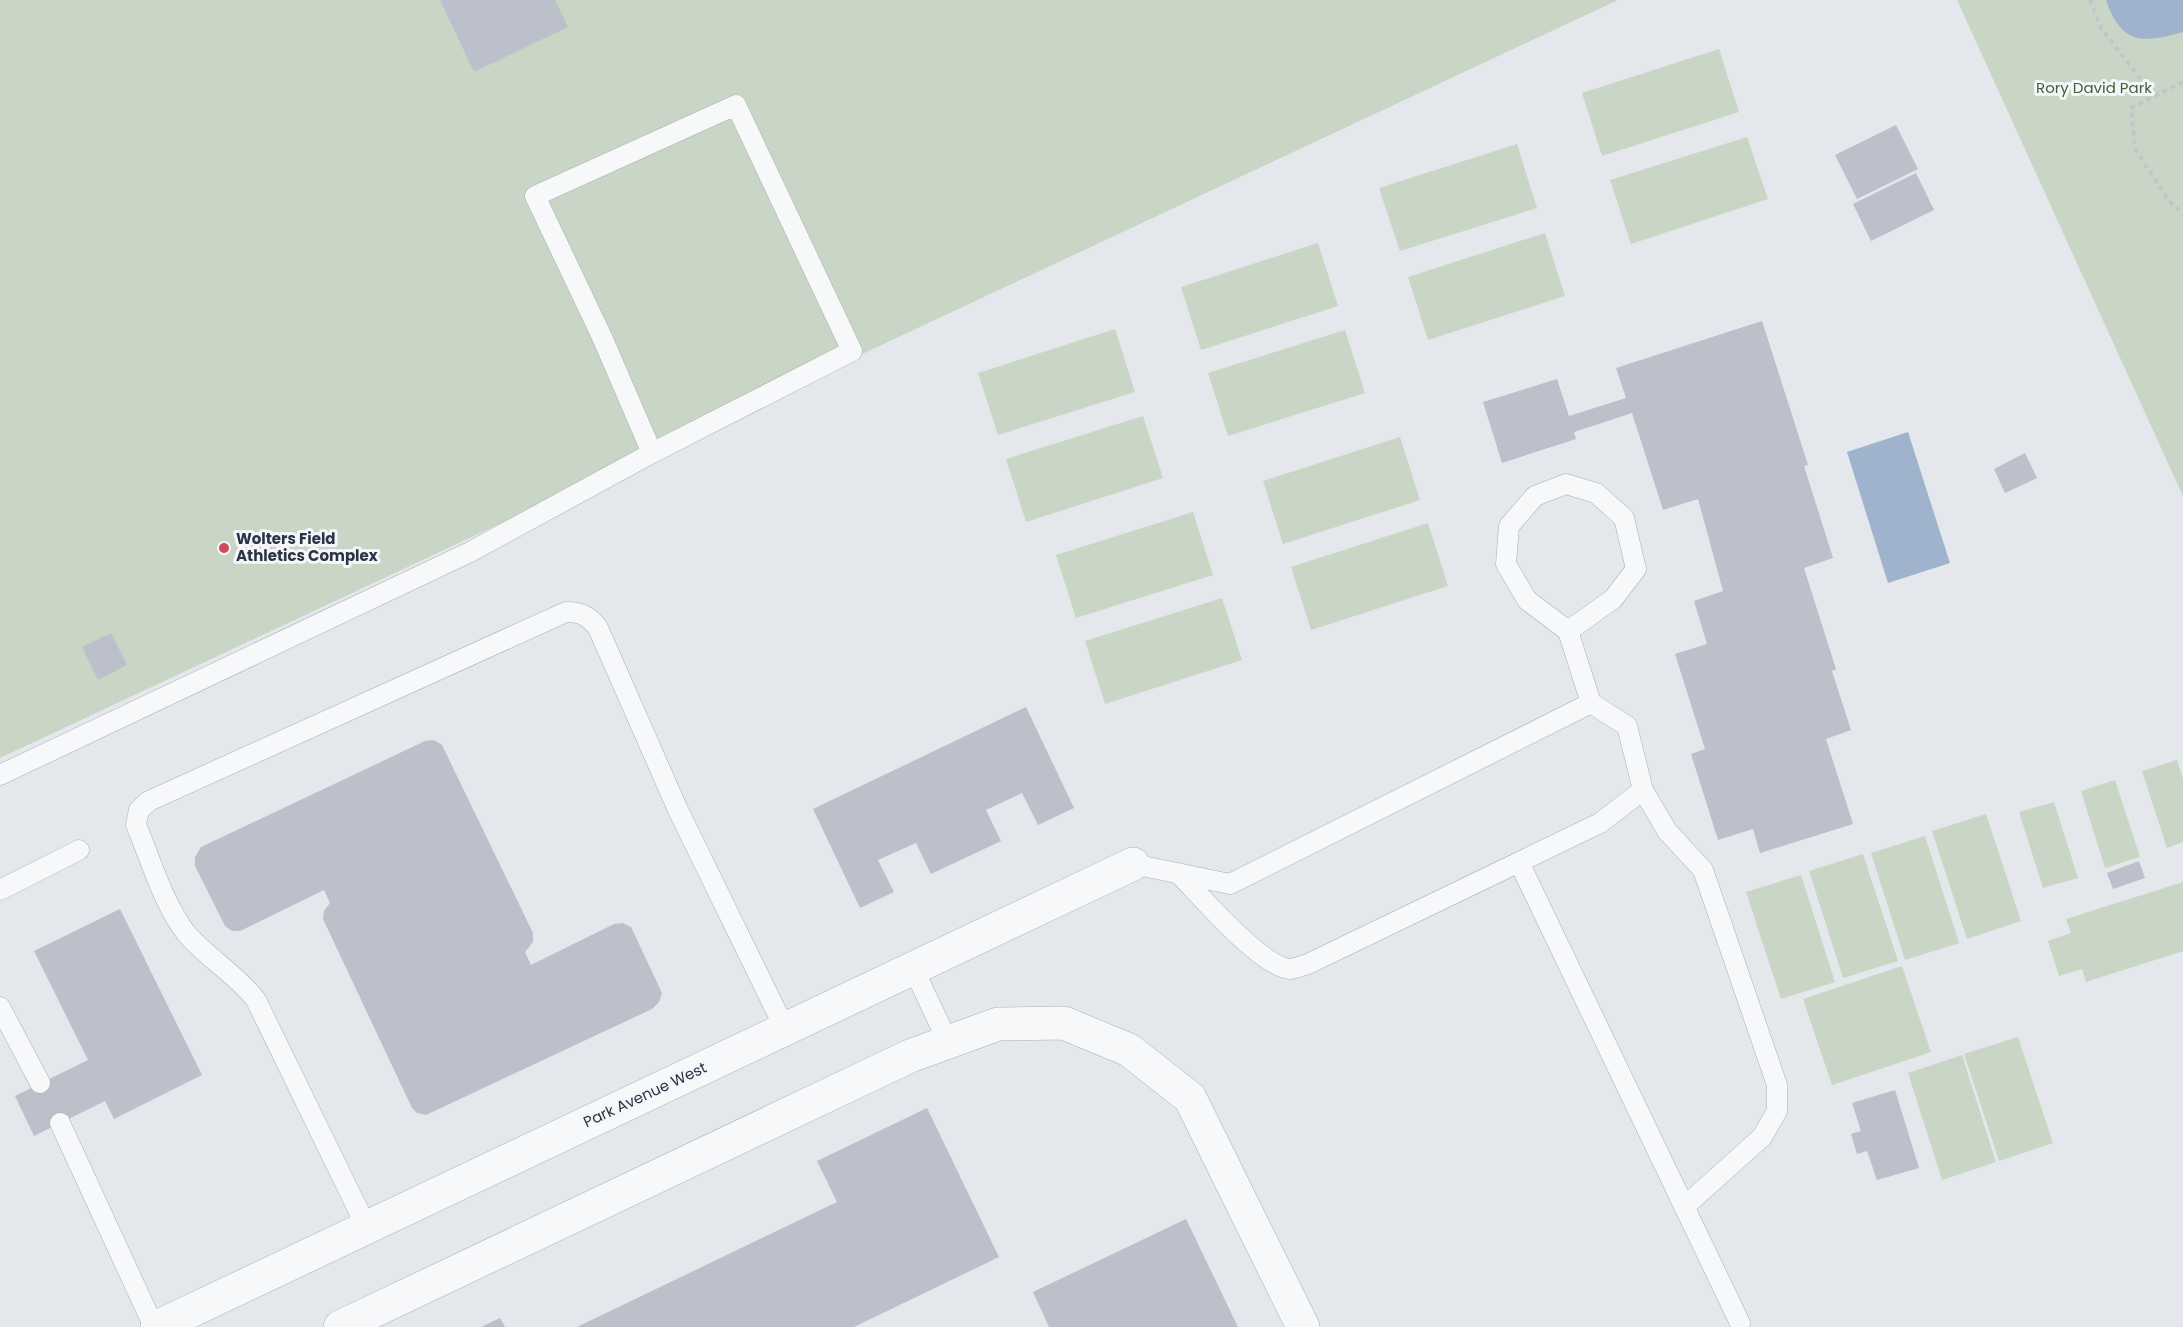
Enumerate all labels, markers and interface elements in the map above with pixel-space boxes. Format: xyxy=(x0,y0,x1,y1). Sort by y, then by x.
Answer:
park label: Rory David Park xyxy=(2036,77,2152,98)
place label: Wolters Field Athletics Complex xyxy=(236,528,378,566)
marker: Wolters Field Athletics Complex xyxy=(217,541,231,555)
street label: Park Avenue West xyxy=(580,1057,710,1132)

